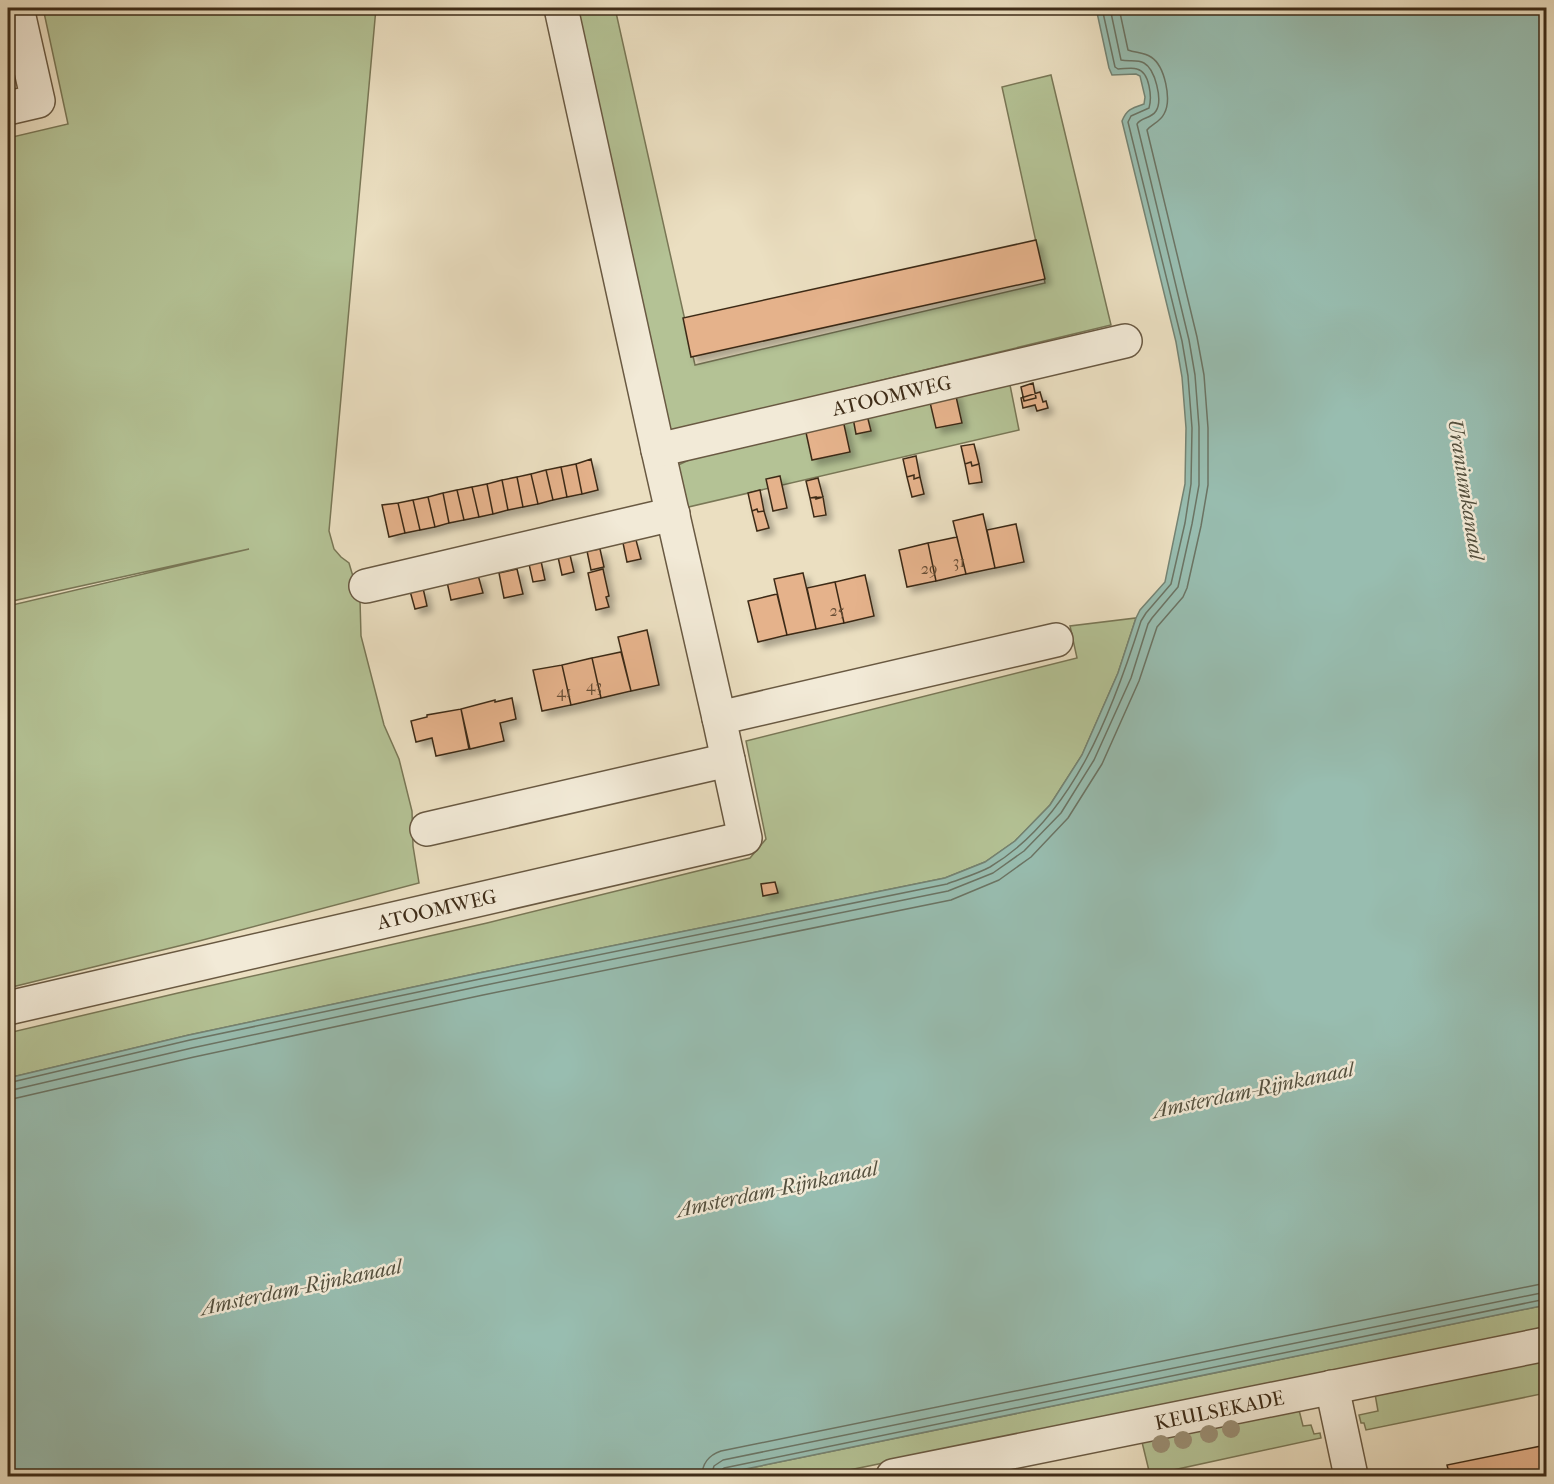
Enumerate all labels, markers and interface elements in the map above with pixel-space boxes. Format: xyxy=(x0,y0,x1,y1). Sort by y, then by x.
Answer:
street label: ATOOMWEG xyxy=(829,370,954,421)
water label: Uraniumkanaal xyxy=(1443,417,1489,564)
house number: 31 xyxy=(953,552,965,571)
house number: 29 xyxy=(921,559,937,578)
house number: 25 xyxy=(829,601,845,620)
house number: 43 xyxy=(586,676,602,695)
house number: 41 xyxy=(556,682,572,701)
street label: ATOOMWEG xyxy=(374,884,499,934)
water label: Amsterdam-Rijnkanaal xyxy=(1147,1056,1358,1124)
water label: Amsterdam-Rijnkanaal xyxy=(671,1155,882,1223)
water label: Amsterdam-Rijnkanaal xyxy=(195,1253,406,1321)
street label: KEULSEKADE xyxy=(1153,1386,1286,1434)

